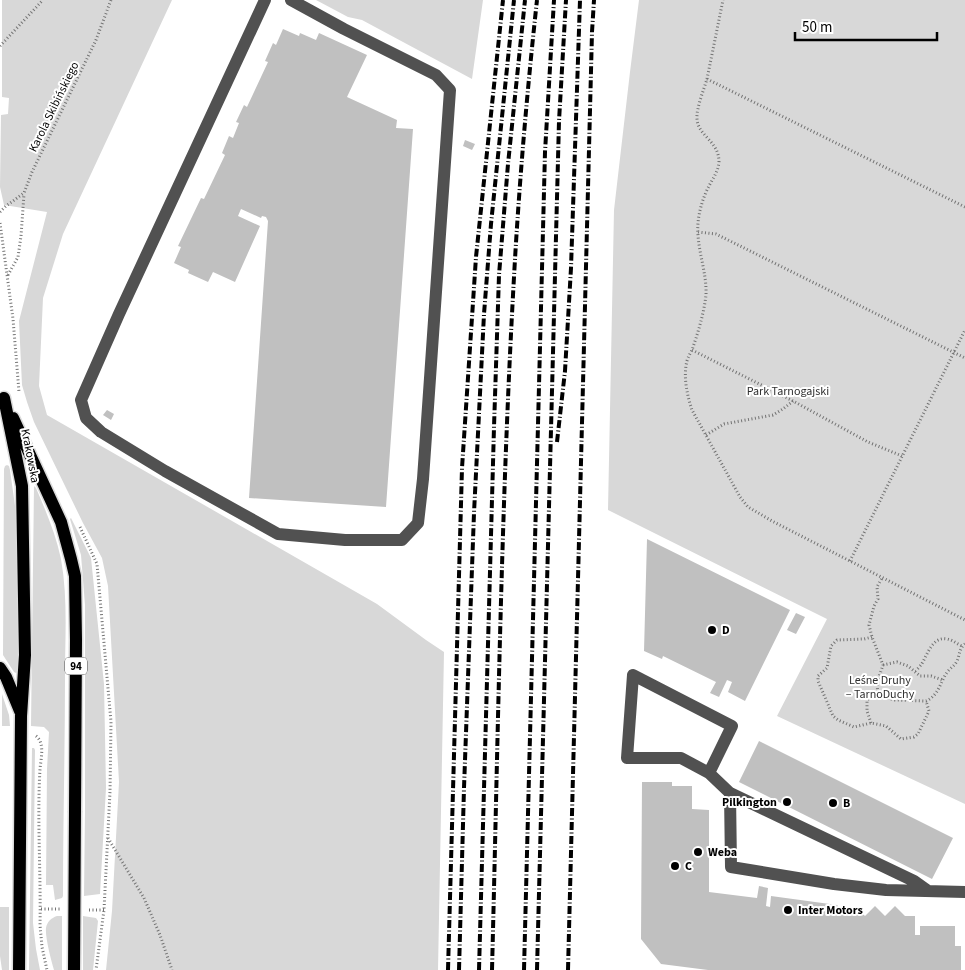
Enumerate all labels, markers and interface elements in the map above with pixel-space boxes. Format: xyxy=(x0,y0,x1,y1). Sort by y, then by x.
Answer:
scale bar xyxy=(795,10,938,42)
text: 50 m xyxy=(802,17,832,38)
street label: Karola Skibińskiego xyxy=(25,59,83,155)
park label: Park Tarnogajski xyxy=(747,383,829,400)
street label: Krakowska xyxy=(16,428,44,484)
place label: D xyxy=(722,622,730,639)
marker: D xyxy=(706,624,718,636)
road number: 94 xyxy=(65,658,87,674)
park label: Leśne Druhy – TarnoDuchy xyxy=(846,672,915,703)
place label: Pilkington xyxy=(722,794,777,811)
place label: B xyxy=(843,795,850,812)
marker: Pilkington xyxy=(781,796,793,808)
marker: B xyxy=(827,797,839,809)
place label: Weba xyxy=(708,844,737,861)
marker: Weba xyxy=(692,846,704,858)
place label: C xyxy=(685,858,692,875)
marker: C xyxy=(669,860,681,872)
place label: Inter Motors xyxy=(798,902,863,919)
marker: Inter Motors xyxy=(782,904,794,916)

